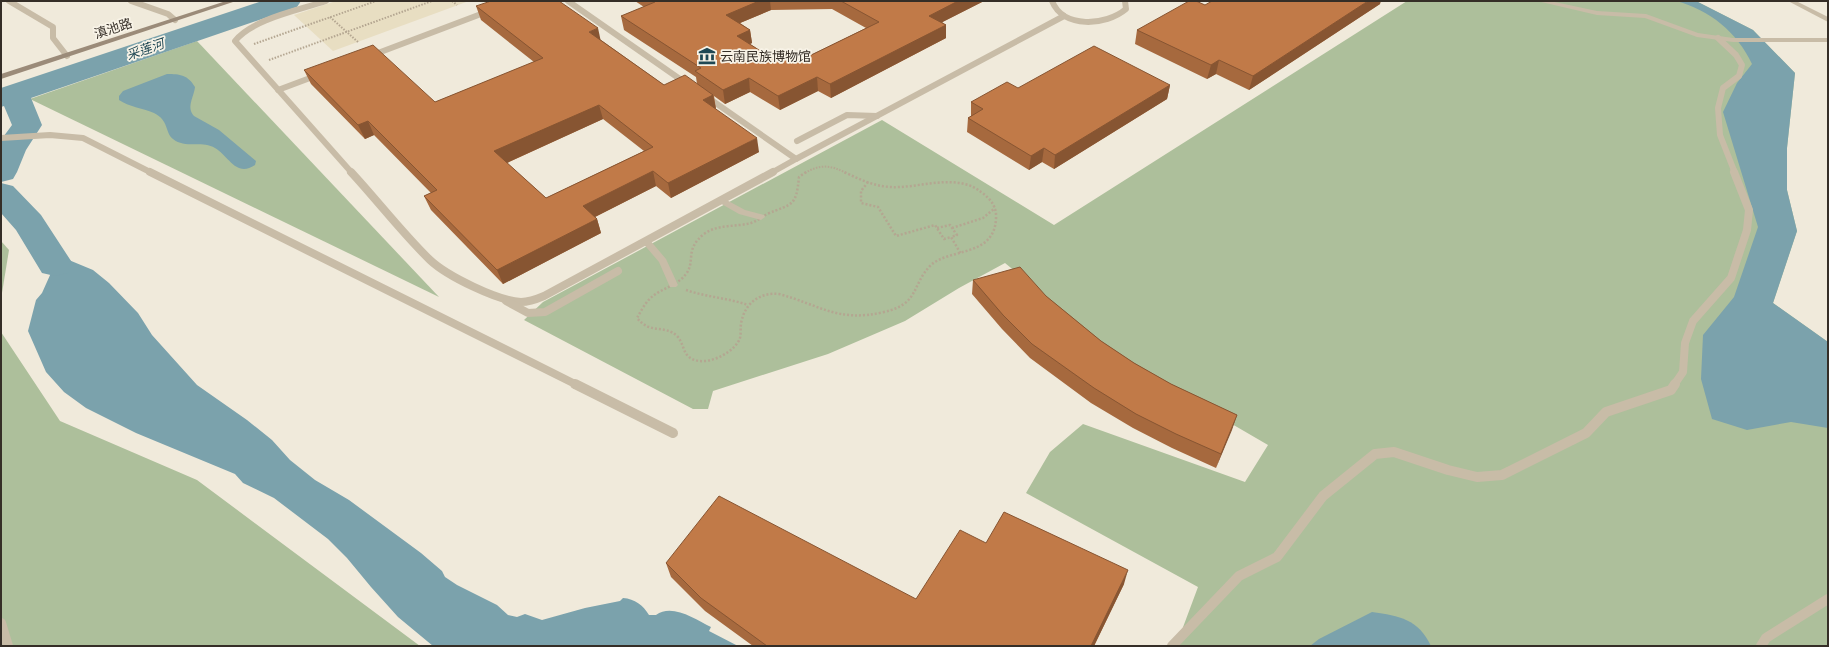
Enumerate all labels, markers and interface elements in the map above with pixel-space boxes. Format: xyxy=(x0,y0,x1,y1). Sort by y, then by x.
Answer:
street label: 滇池路 xyxy=(92,14,134,42)
water label: 采莲河 xyxy=(124,34,169,63)
museum icon: 云南民族博物馆 xyxy=(697,46,717,66)
place label: 云南民族博物馆 xyxy=(720,48,811,64)

